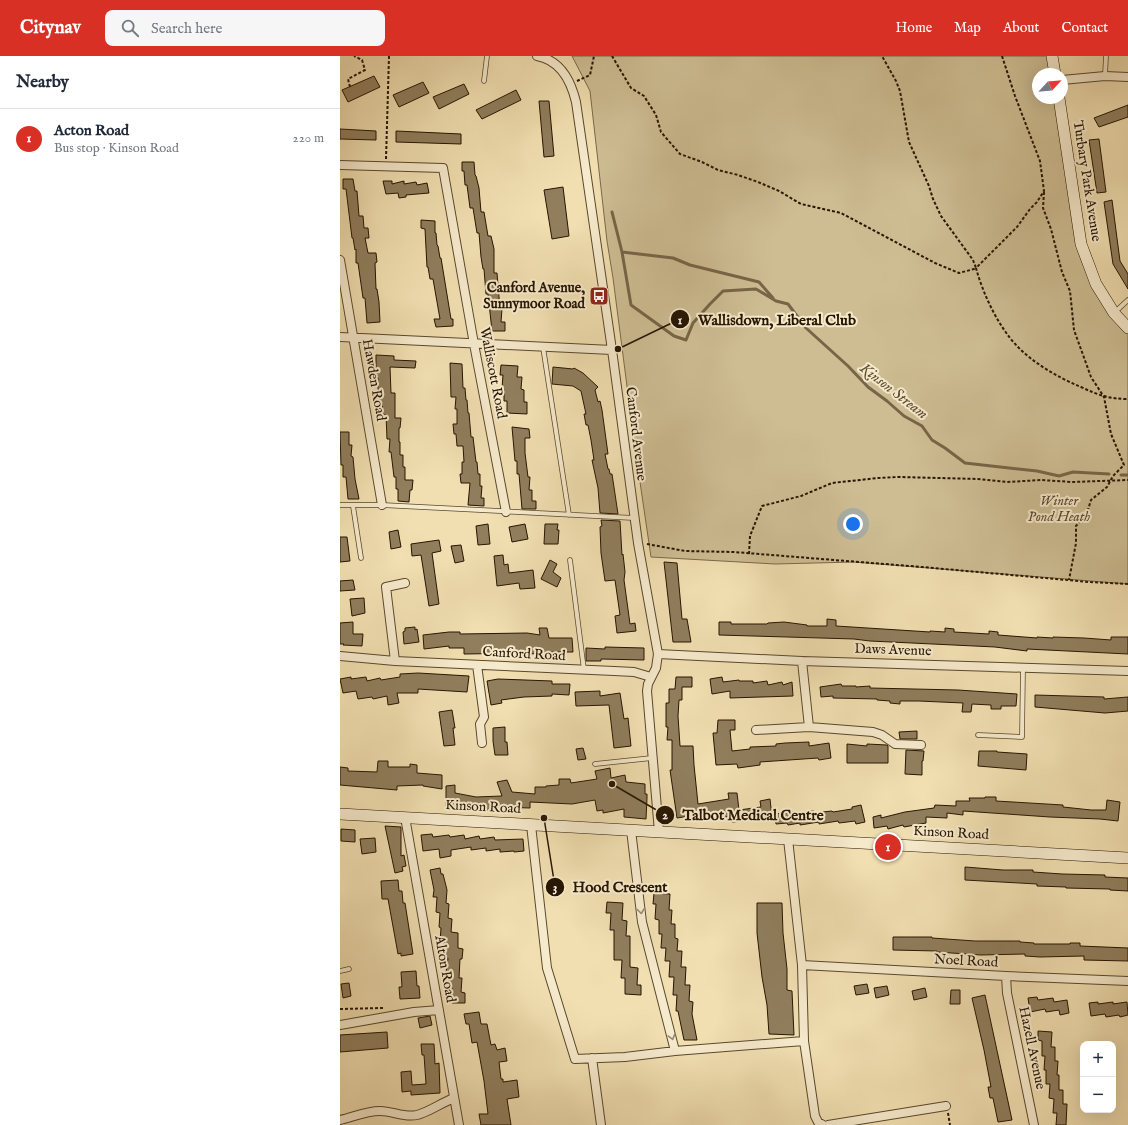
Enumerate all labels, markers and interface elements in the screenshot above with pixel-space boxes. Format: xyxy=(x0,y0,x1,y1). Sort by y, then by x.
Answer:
search box xyxy=(105,10,385,46)
text: Citynav xyxy=(20,16,81,40)
icon: search xyxy=(119,17,141,39)
text: Search here xyxy=(151,19,222,38)
text: Home xyxy=(896,19,932,37)
text: Map xyxy=(954,19,981,37)
text: About xyxy=(1003,19,1039,37)
text: Contact xyxy=(1061,19,1108,37)
north arrow xyxy=(1032,68,1068,104)
text: Nearby xyxy=(16,72,69,93)
street label: Turbary Park Avenue xyxy=(1069,119,1106,243)
text: Acton Road xyxy=(54,121,129,140)
text: 1 xyxy=(27,130,31,147)
text: 220 m xyxy=(293,130,324,147)
text: Bus stop · Kinson Road xyxy=(54,140,179,157)
place label: Canford Avenue, Sunnymoor Road xyxy=(483,279,586,313)
bus stop icon: Canford Avenue, Sunnymoor Road xyxy=(588,285,610,307)
callout: Wallisdown, Liberal Club xyxy=(670,306,864,333)
text: Wallisdown, Liberal Club xyxy=(697,311,856,330)
text: 1 xyxy=(678,313,683,328)
street label: Walliscott Road xyxy=(475,326,511,421)
street label: Hawden Road xyxy=(358,338,390,423)
water label: Kinson Stream xyxy=(855,358,932,423)
street label: Canford Avenue xyxy=(621,386,651,483)
park label: Winter Pond Heath xyxy=(1028,492,1090,526)
your location xyxy=(843,514,863,534)
street label: Daws Avenue xyxy=(854,640,932,660)
street label: Canford Road xyxy=(482,643,567,665)
street label: Kinson Road xyxy=(445,796,522,818)
callout: Talbot Medical Centre xyxy=(655,801,832,828)
text: Talbot Medical Centre xyxy=(681,806,824,825)
text: 2 xyxy=(662,808,668,823)
street label: Kinson Road xyxy=(913,822,990,844)
pin: 1 xyxy=(875,832,901,862)
callout: Hood Crescent xyxy=(545,873,675,900)
text: Hood Crescent xyxy=(573,878,668,897)
text: 3 xyxy=(553,880,557,895)
one-way arrow xyxy=(636,908,645,914)
street label: Alton Road xyxy=(430,933,460,1004)
street label: Noel Road xyxy=(933,950,999,972)
street label: Hazell Avenue xyxy=(1014,1005,1050,1092)
one-way arrow xyxy=(667,1034,675,1040)
map controls xyxy=(1080,1041,1116,1113)
button: + xyxy=(1080,1041,1116,1077)
button: − xyxy=(1080,1077,1116,1113)

